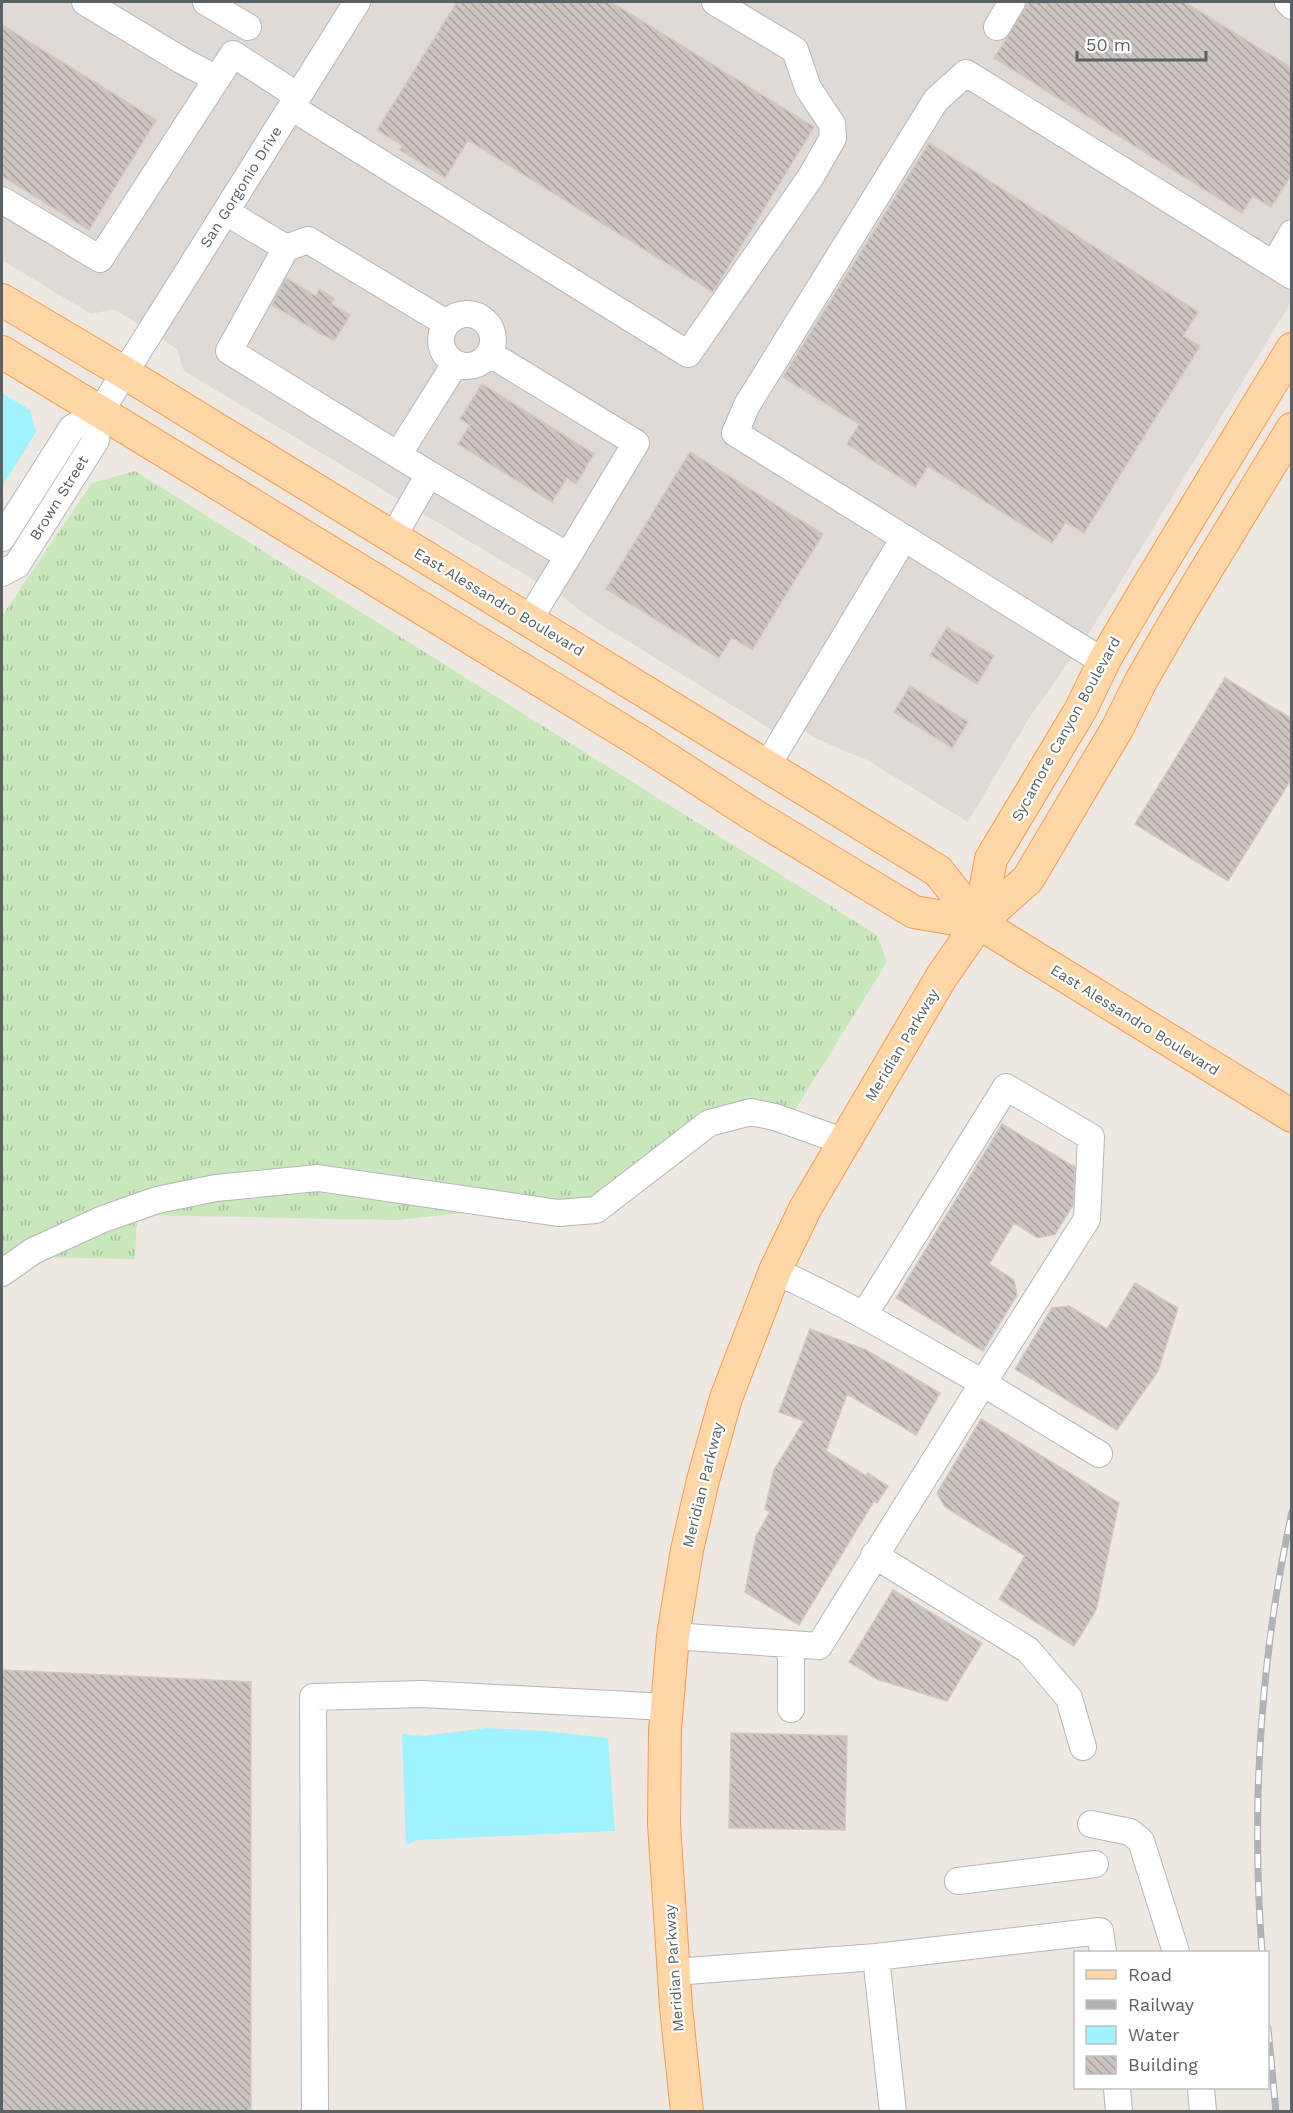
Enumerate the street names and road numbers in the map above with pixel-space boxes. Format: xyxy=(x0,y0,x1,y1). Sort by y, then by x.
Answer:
street label: San Gorgonio Drive xyxy=(196,123,286,251)
street label: Brown Street xyxy=(26,452,93,544)
street label: East Alessandro Boulevard xyxy=(411,544,587,660)
street label: Sycamore Canyon Boulevard xyxy=(1008,634,1124,824)
street label: East Alessandro Boulevard xyxy=(1047,961,1223,1079)
street label: Meridian Parkway xyxy=(861,985,943,1105)
street label: Meridian Parkway xyxy=(679,1420,727,1549)
street label: Meridian Parkway xyxy=(661,1903,687,2033)

